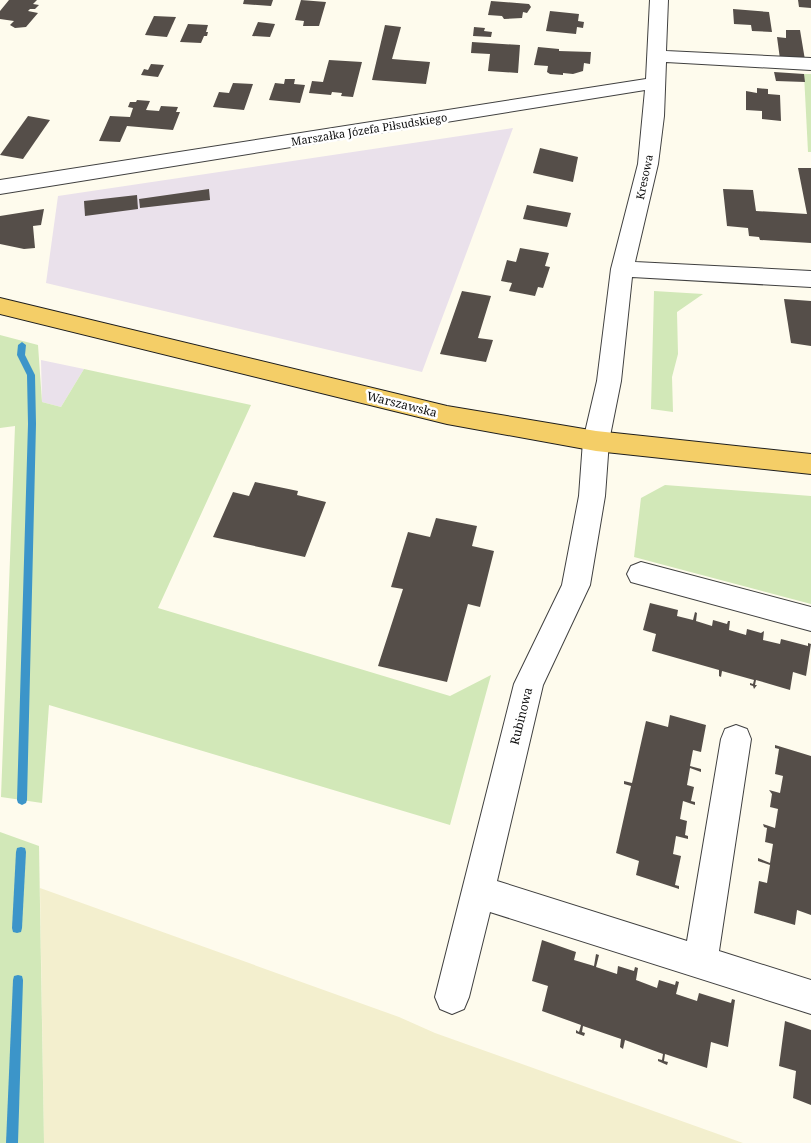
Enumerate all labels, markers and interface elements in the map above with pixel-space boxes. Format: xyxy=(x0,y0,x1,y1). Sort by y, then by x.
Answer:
street label: Marszałka Józefa Piłsudskiego xyxy=(290,109,448,149)
street label: Kresowa xyxy=(632,153,656,201)
street label: Warszawska xyxy=(365,387,439,421)
street label: Rubinowa xyxy=(506,685,536,746)

